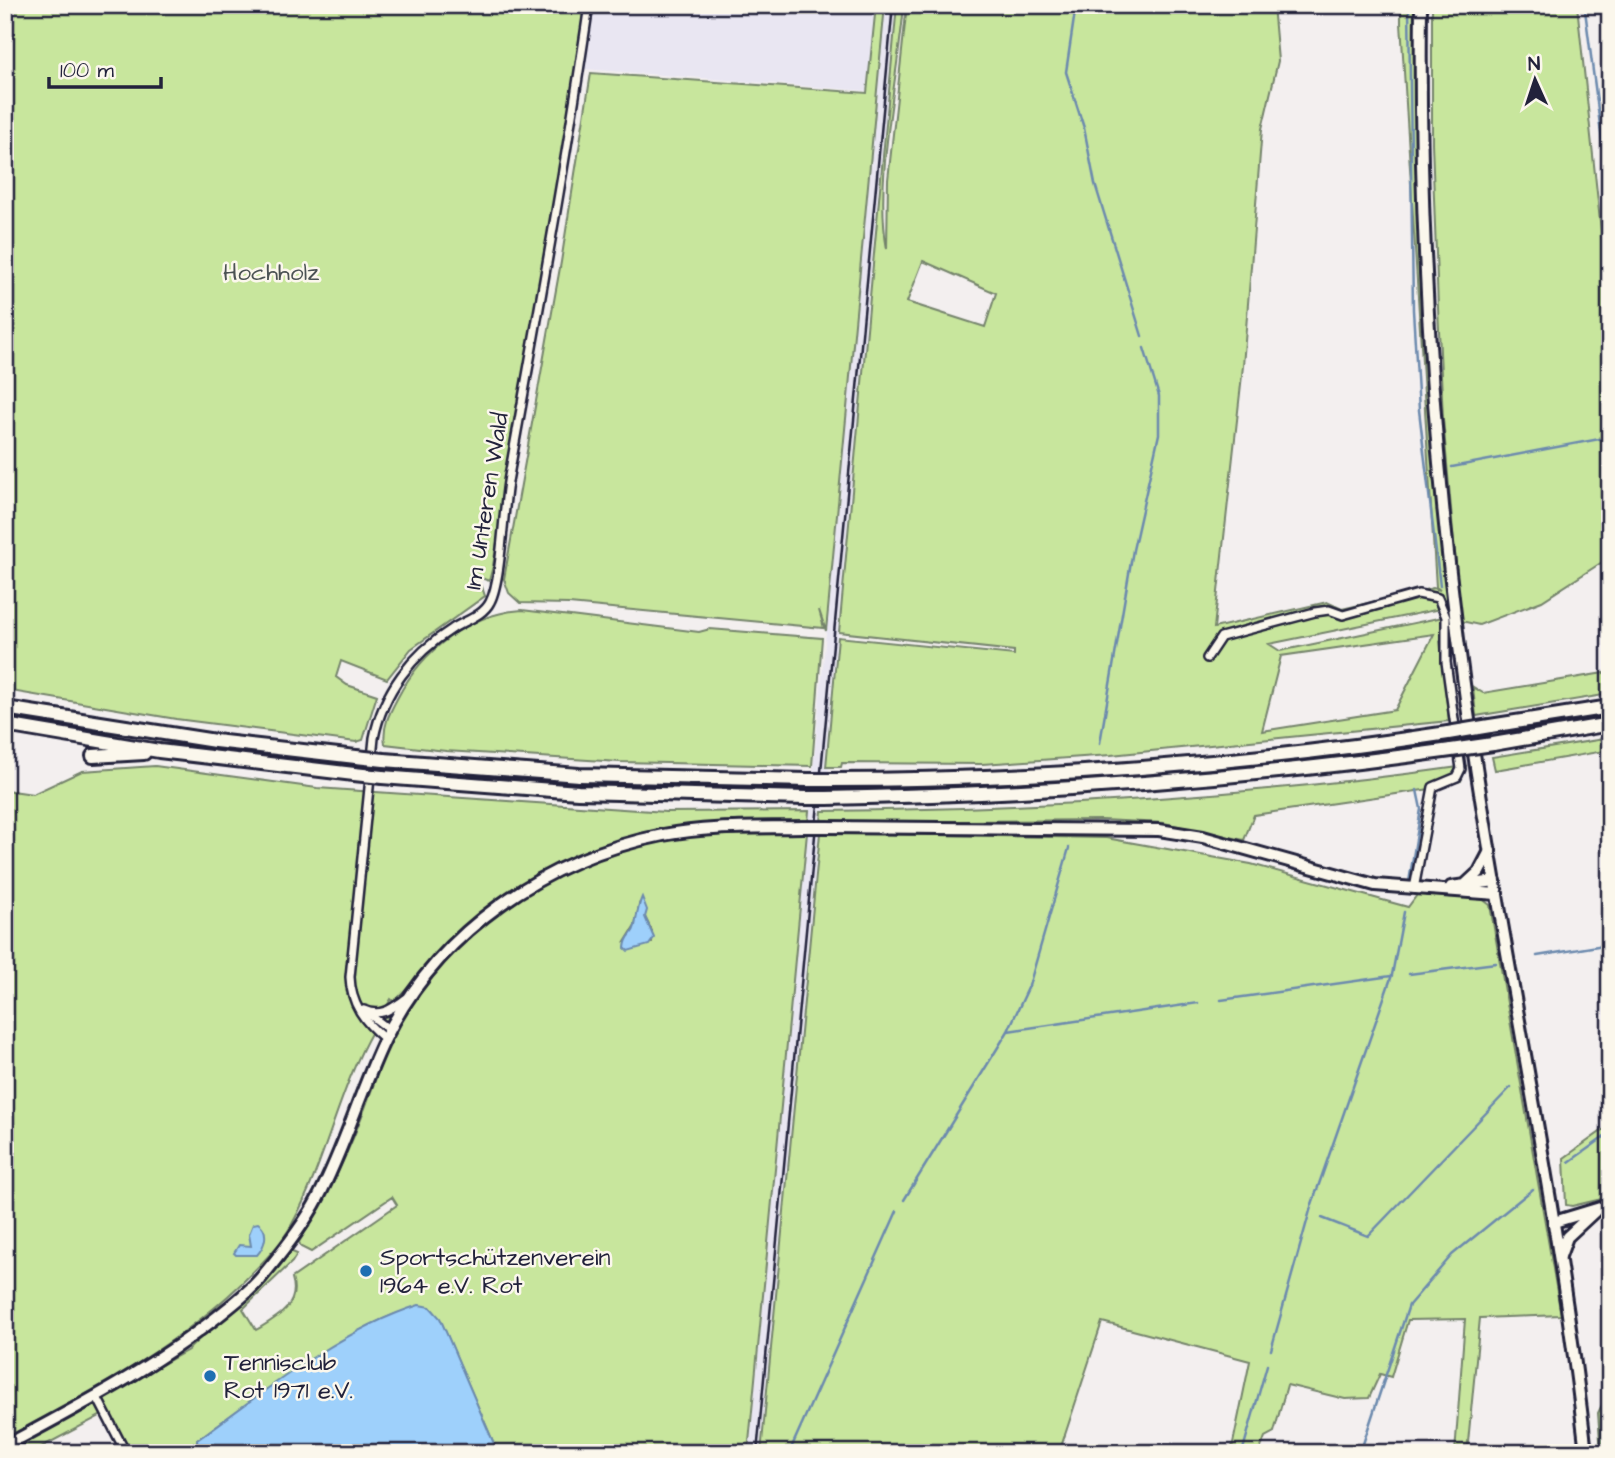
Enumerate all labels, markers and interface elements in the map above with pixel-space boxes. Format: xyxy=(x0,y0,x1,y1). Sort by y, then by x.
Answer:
scale bar xyxy=(49,46,161,90)
north arrow xyxy=(1500,46,1570,116)
text: N xyxy=(1528,51,1541,78)
text: 100 m xyxy=(60,56,115,85)
park label: Hochholz xyxy=(223,256,319,290)
street label: Im Unteren Wald xyxy=(456,410,518,592)
place label: Sportschützenverein 1964 e.V. Rot xyxy=(380,1241,610,1303)
marker: Sportschützenverein 1964 e.V. Rot xyxy=(358,1263,374,1279)
place label: Tennisclub Rot 1971 e.V. xyxy=(224,1346,353,1408)
marker: Tennisclub Rot 1971 e.V. xyxy=(202,1368,218,1384)

